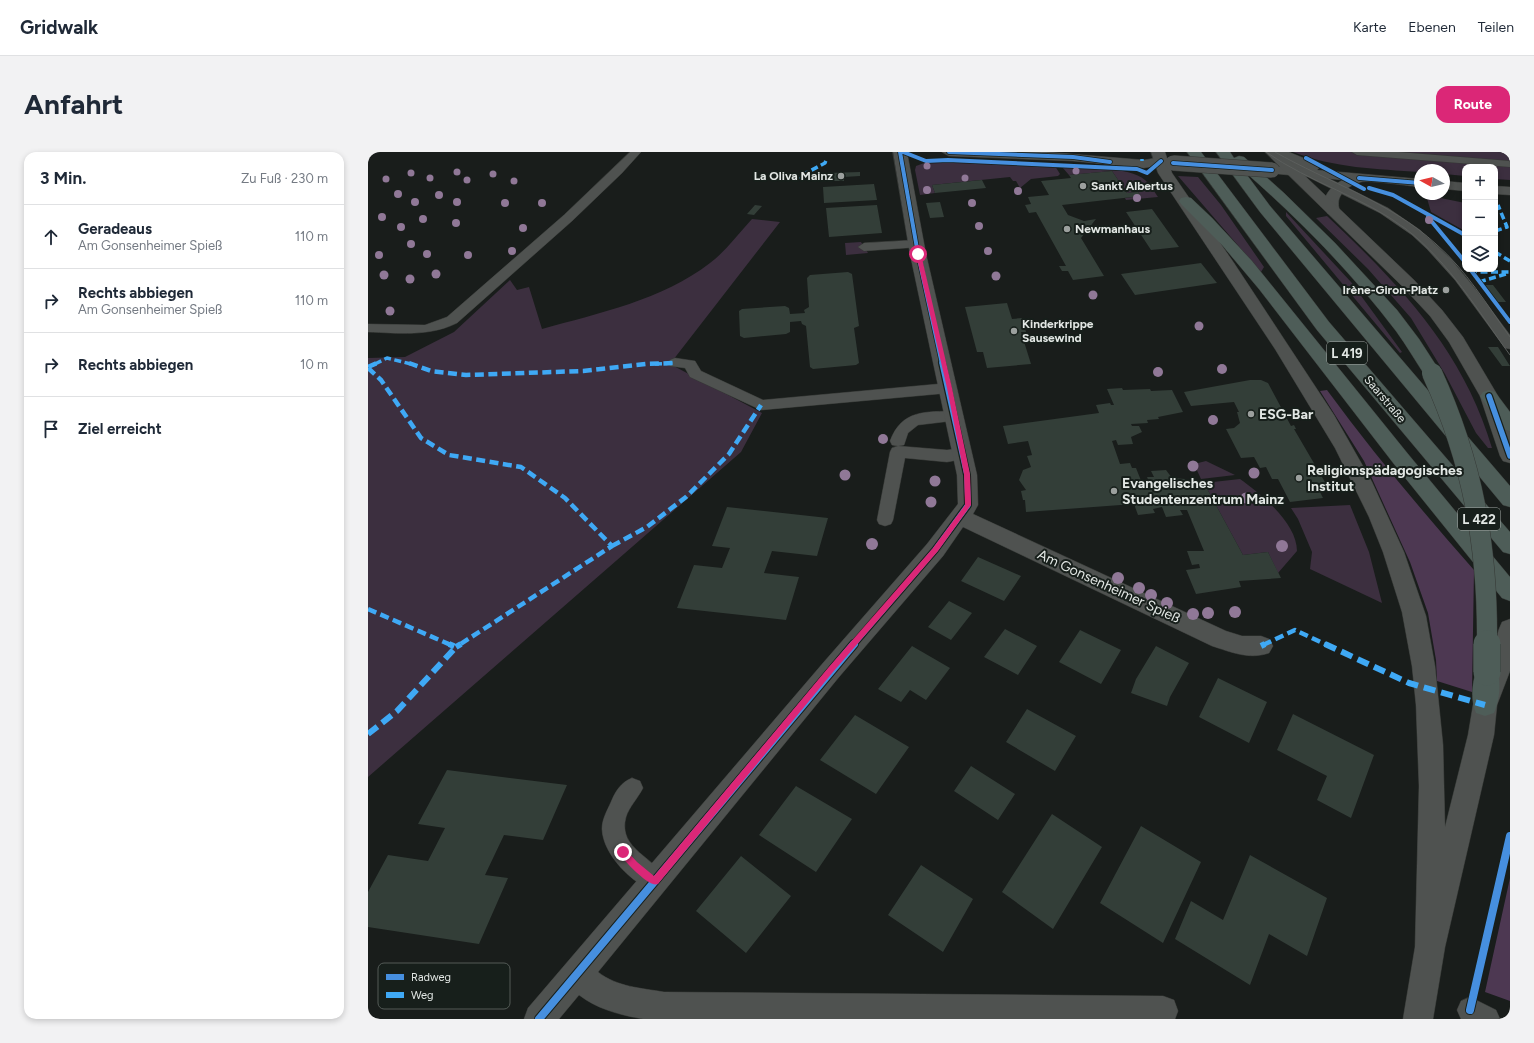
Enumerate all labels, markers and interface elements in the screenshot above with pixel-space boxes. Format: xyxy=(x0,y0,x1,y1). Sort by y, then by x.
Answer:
text: Gridwalk xyxy=(20,16,98,39)
text: Karte xyxy=(1353,19,1386,36)
text: Ebenen xyxy=(1408,19,1456,36)
text: Teilen xyxy=(1478,19,1514,36)
button: Route xyxy=(1436,86,1510,123)
text: Anfahrt xyxy=(24,87,123,121)
north arrow xyxy=(1414,164,1450,200)
map controls xyxy=(1462,164,1498,272)
button: + xyxy=(1462,164,1498,200)
text: 3 Min. xyxy=(40,168,86,188)
place label: La Oliva Mainz xyxy=(754,169,833,183)
text: Zu Fuß · 230 m xyxy=(241,171,328,186)
marker: La Oliva Mainz xyxy=(836,171,846,181)
place label: Sankt Albertus xyxy=(1091,179,1173,193)
marker: Sankt Albertus xyxy=(1078,181,1088,191)
button: − xyxy=(1462,200,1498,236)
text: Geradeaus xyxy=(78,220,152,238)
place label: Newmanhaus xyxy=(1075,222,1150,236)
marker: Newmanhaus xyxy=(1062,224,1072,234)
icon: ahead xyxy=(40,226,62,248)
text: 110 m xyxy=(295,229,328,244)
button: layers xyxy=(1462,236,1498,272)
text: Am Gonsenheimer Spieß xyxy=(78,238,222,253)
route start xyxy=(909,245,927,263)
place label: Irène-Giron-Platz xyxy=(1343,283,1438,297)
text: Rechts abbiegen xyxy=(78,284,193,302)
marker: Irène-Giron-Platz xyxy=(1441,285,1451,295)
icon: right xyxy=(40,290,62,312)
text: 110 m xyxy=(295,293,328,308)
text: Am Gonsenheimer Spieß xyxy=(78,302,222,317)
place label: Kinderkrippe Sausewind xyxy=(1022,317,1094,345)
marker: Kinderkrippe Sausewind xyxy=(1009,326,1019,336)
road number: L 419 xyxy=(1327,342,1367,364)
icon: right xyxy=(40,354,62,376)
text: Rechts abbiegen xyxy=(78,356,193,374)
text: 10 m xyxy=(300,357,328,372)
street label: Saarstraße xyxy=(1361,373,1409,426)
place label: ESG-Bar xyxy=(1259,406,1314,423)
marker: ESG-Bar xyxy=(1246,409,1256,419)
icon: arrive xyxy=(40,418,62,440)
text: Ziel erreicht xyxy=(78,420,162,438)
place label: Religionspädagogisches Institut xyxy=(1307,462,1463,495)
marker: Religionspädagogisches Institut xyxy=(1294,473,1304,483)
place label: Evangelisches Studentenzentrum Mainz xyxy=(1122,475,1284,508)
marker: Evangelisches Studentenzentrum Mainz xyxy=(1109,486,1119,496)
road number: L 422 xyxy=(1458,508,1500,530)
street label: Am Gonsenheimer Spieß xyxy=(1035,546,1183,627)
route end xyxy=(614,843,632,861)
legend xyxy=(378,963,510,1009)
text: Radweg xyxy=(411,971,451,984)
text: Weg xyxy=(411,989,434,1002)

